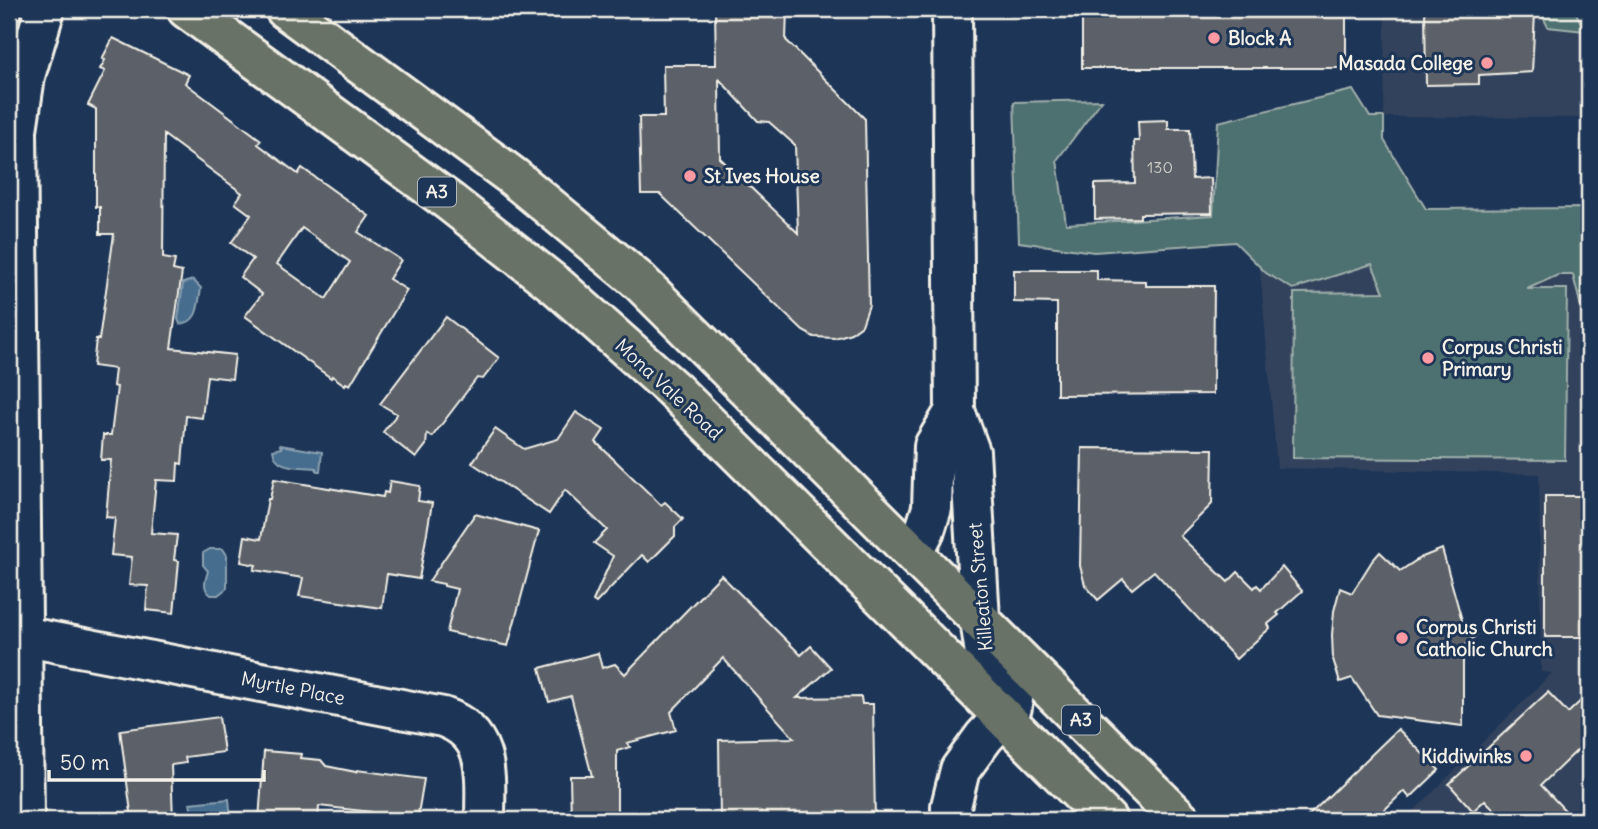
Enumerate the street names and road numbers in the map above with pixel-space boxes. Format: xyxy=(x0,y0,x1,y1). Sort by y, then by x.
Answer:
road number: A3 xyxy=(418,177,456,206)
street label: Mona Vale Road xyxy=(610,333,728,445)
street label: Killeaton Street xyxy=(962,522,998,652)
street label: Myrtle Place xyxy=(239,666,347,710)
road number: A3 xyxy=(1062,706,1100,734)

